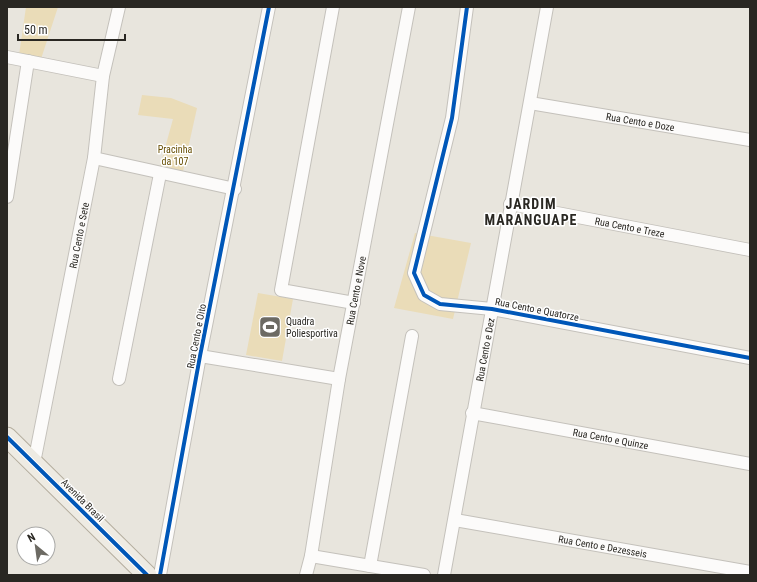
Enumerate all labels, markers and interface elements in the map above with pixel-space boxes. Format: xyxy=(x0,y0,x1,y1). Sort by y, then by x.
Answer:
scale bar xyxy=(18,16,125,42)
text: 50 m xyxy=(24,23,48,37)
street label: Rua Cento e Doze xyxy=(605,111,676,133)
park label: Pracinha da 107 xyxy=(158,144,192,167)
district label: JARDIM MARANGUAPE xyxy=(484,196,578,228)
street label: Rua Cento e Sete xyxy=(67,201,91,269)
street label: Rua Cento e Treze xyxy=(594,215,666,240)
street label: Rua Cento e Nove xyxy=(344,255,368,326)
street label: Rua Cento e Quatorze xyxy=(494,296,580,323)
street label: Rua Cento e Oito xyxy=(185,303,208,369)
sports icon: Quadra Poliesportiva xyxy=(257,314,283,340)
place label: Quadra Poliesportiva xyxy=(286,316,338,339)
street label: Rua Cento e Dez xyxy=(474,317,497,382)
street label: Rua Cento e Quinze xyxy=(572,427,650,451)
street label: Avenida Brasil xyxy=(59,477,106,524)
north arrow xyxy=(16,526,56,566)
text: N xyxy=(25,530,38,545)
street label: Rua Cento e Dezesseis xyxy=(558,533,648,560)

